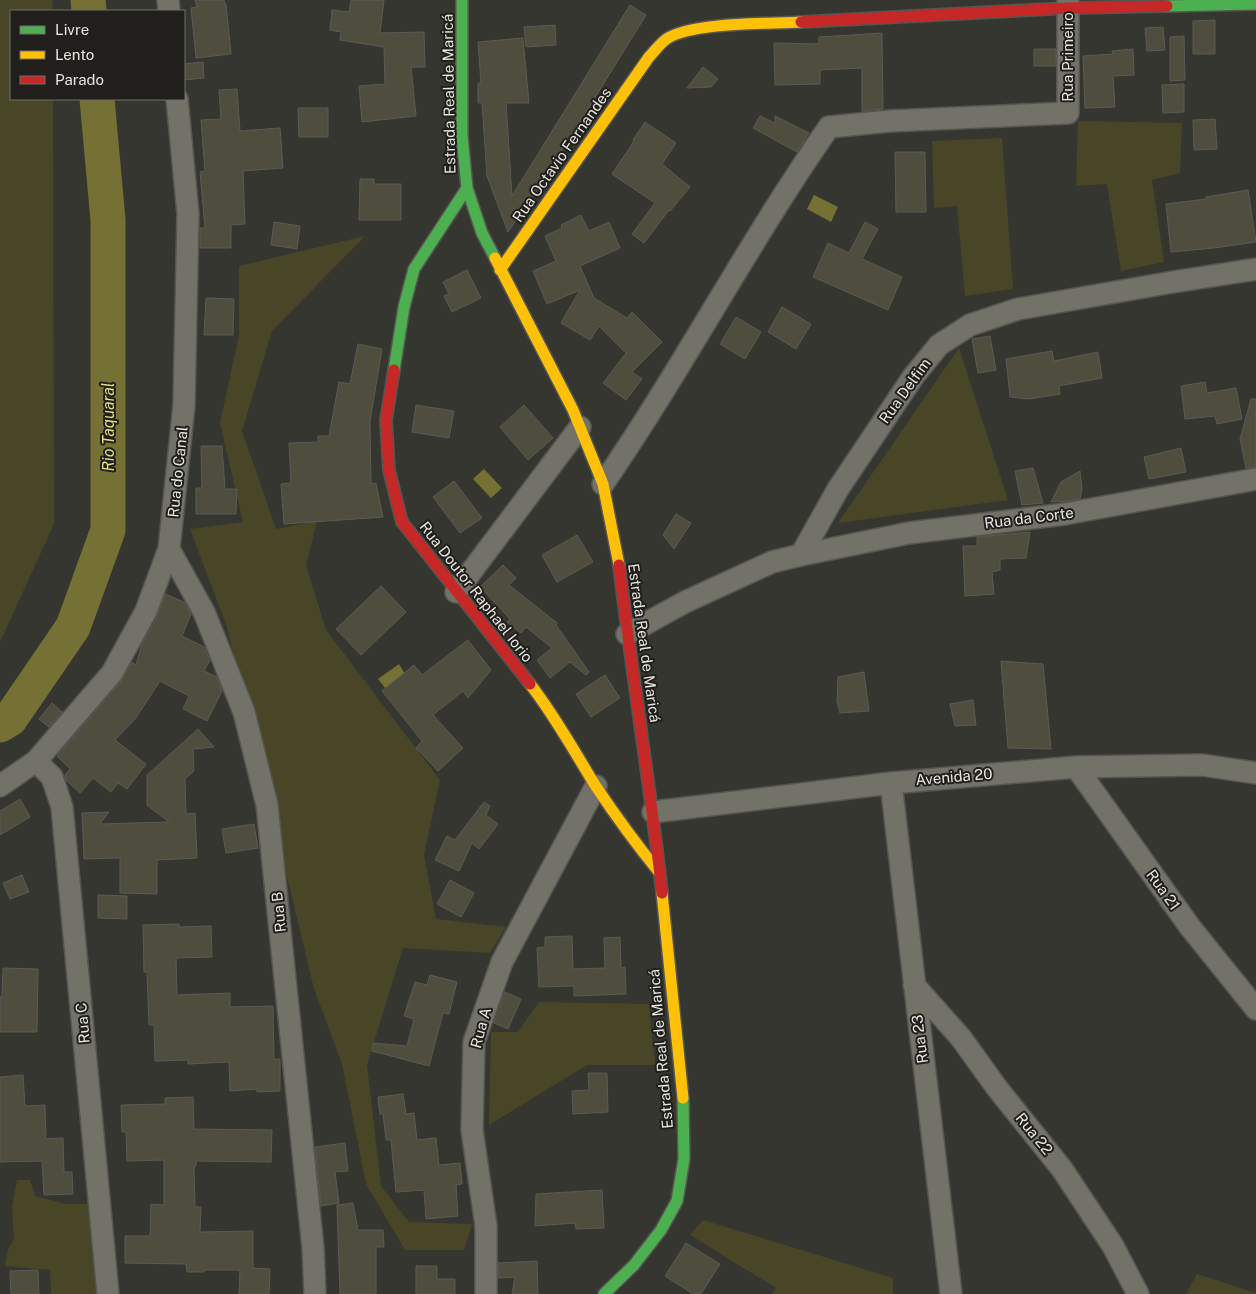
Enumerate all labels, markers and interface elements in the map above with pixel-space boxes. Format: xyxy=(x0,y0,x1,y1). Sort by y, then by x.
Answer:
legend xyxy=(10,10,185,100)
street label: Rua Primeiro xyxy=(1059,12,1076,102)
street label: Estrada Real de Maricá xyxy=(439,14,458,174)
text: Livre xyxy=(55,21,89,38)
text: Lento xyxy=(55,46,94,63)
text: Parado xyxy=(55,71,104,88)
street label: Rua Octavio Fernandes xyxy=(509,84,614,225)
street label: Rua Delfim xyxy=(875,355,934,427)
water label: Rio Taquaral xyxy=(99,382,118,472)
street label: Rua do Canal xyxy=(164,426,191,518)
street label: Rua da Corte xyxy=(983,504,1075,531)
street label: Rua Doutor Raphael Iorio xyxy=(416,518,536,665)
street label: Estrada Real de Maricá xyxy=(625,562,664,723)
street label: Avenida 20 xyxy=(915,765,993,788)
street label: Rua 21 xyxy=(1143,866,1184,913)
street label: Rua B xyxy=(268,891,289,933)
street label: Estrada Real de Maricá xyxy=(645,968,676,1130)
street label: Rua C xyxy=(72,1002,93,1044)
street label: Rua A xyxy=(467,1005,494,1050)
street label: Rua 23 xyxy=(908,1014,931,1064)
street label: Rua 22 xyxy=(1013,1109,1056,1158)

